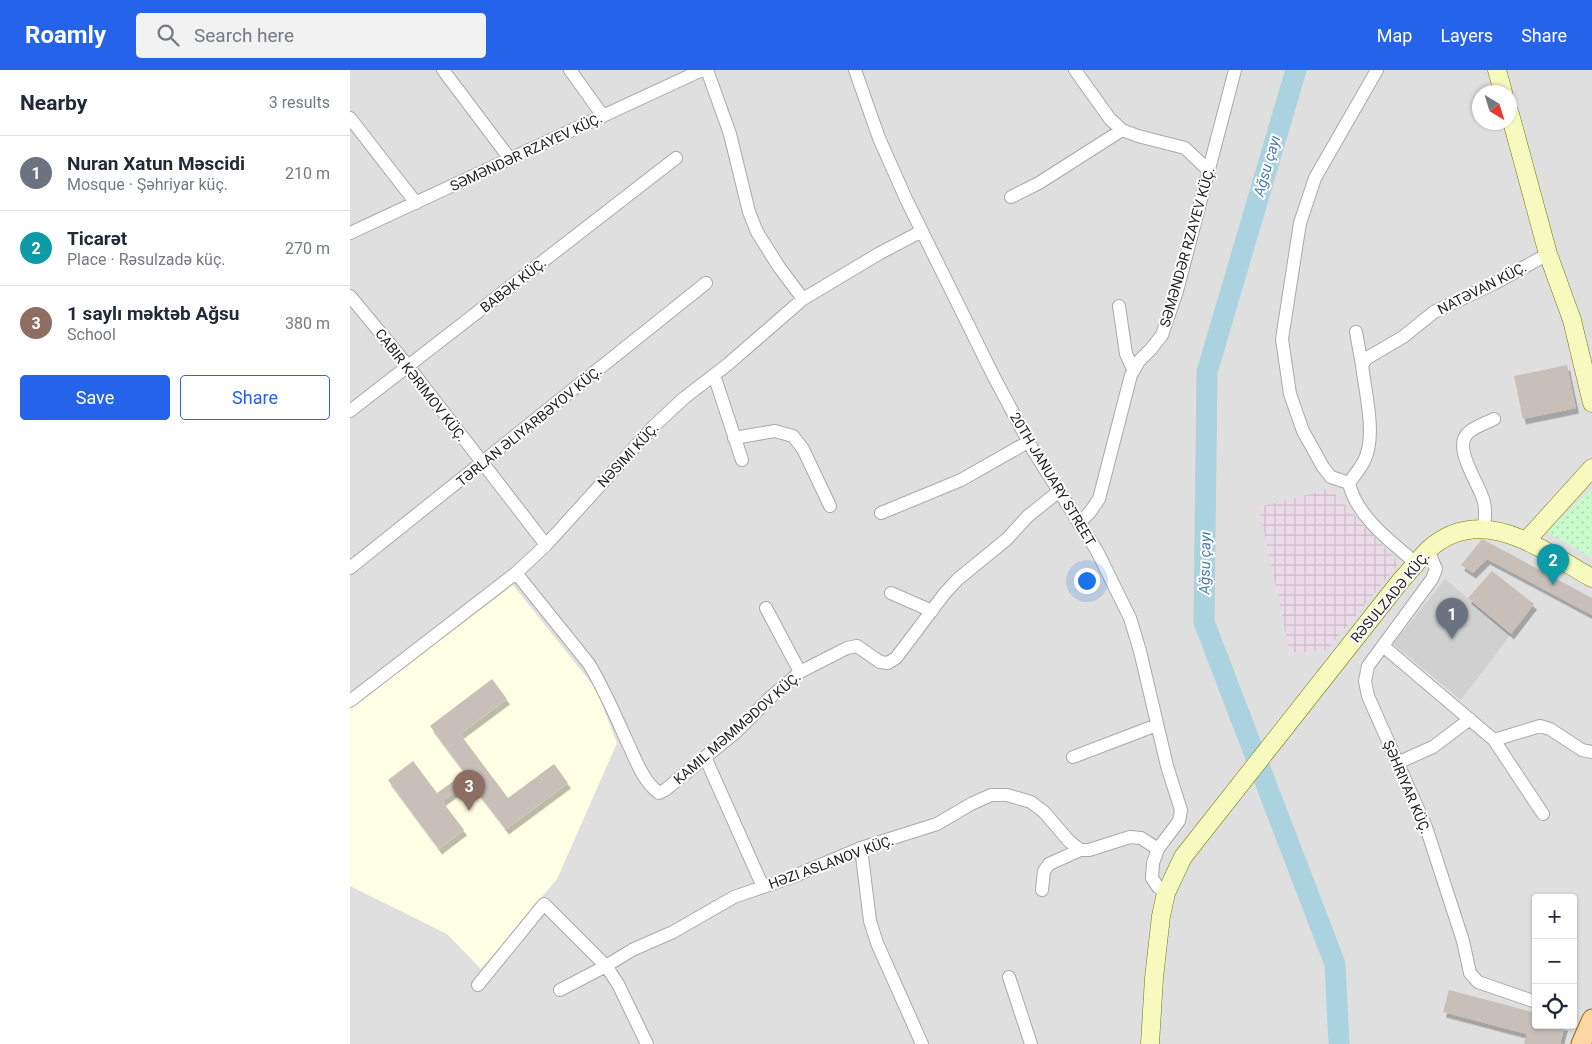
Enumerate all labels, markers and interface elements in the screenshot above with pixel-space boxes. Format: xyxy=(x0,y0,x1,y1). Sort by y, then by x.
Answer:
search box xyxy=(136,13,486,58)
text: Roamly xyxy=(25,21,106,49)
icon: search xyxy=(154,21,182,49)
text: Search here xyxy=(194,24,294,47)
text: Map xyxy=(1377,25,1412,46)
text: Layers xyxy=(1440,25,1493,46)
text: Share xyxy=(1521,25,1567,46)
north arrow xyxy=(1472,85,1517,130)
text: Nearby xyxy=(20,91,87,115)
text: 3 results xyxy=(269,93,330,112)
street label: SƏMƏNDƏR RZAYEV KÜÇ. xyxy=(447,110,605,194)
water label: Ağsu çayı xyxy=(1249,133,1284,200)
text: Nuran Xatun Məscidi xyxy=(67,152,245,175)
text: 1 xyxy=(31,164,41,183)
text: 210 m xyxy=(285,164,330,183)
street label: SƏMƏNDƏR RZAYEV KÜÇ. xyxy=(1156,165,1218,329)
text: Mosque · Şəhriyar küç. xyxy=(67,175,228,194)
text: Ticarət xyxy=(67,227,127,250)
text: 2 xyxy=(31,239,41,258)
text: 270 m xyxy=(285,239,330,258)
text: Place · Rəsulzadə küç. xyxy=(67,250,226,269)
street label: BABƏK KÜÇ. xyxy=(477,254,549,316)
street label: NATƏVAN KÜÇ. xyxy=(1435,259,1529,317)
text: 1 saylı məktəb Ağsu xyxy=(67,302,239,325)
text: 3 xyxy=(31,314,41,333)
text: 380 m xyxy=(285,314,330,333)
text: School xyxy=(67,325,116,344)
street label: CABIR KƏRIMOV KÜÇ. xyxy=(372,325,470,445)
street label: TƏRLAN ƏLIYARBƏYOV KÜÇ. xyxy=(453,362,605,490)
button: Save xyxy=(20,375,170,420)
button: Share xyxy=(180,375,330,420)
street label: 20TH JANUARY STREET xyxy=(1007,410,1099,549)
street label: NƏSIMI KÜÇ. xyxy=(594,420,662,490)
water label: Ağsu çayı xyxy=(1195,531,1215,596)
pin: 2 xyxy=(1537,544,1569,585)
street label: RƏSULZADƏ KÜÇ. xyxy=(1347,548,1433,646)
your location xyxy=(1074,568,1100,594)
pin: 1 xyxy=(1436,598,1468,639)
street label: KAMIL MƏMMƏDOV KÜÇ. xyxy=(670,669,804,787)
street label: ŞƏHRIYAR KÜÇ. xyxy=(1380,738,1434,836)
pin: 3 xyxy=(453,770,485,811)
street label: HƏZI ASLANOV KÜÇ. xyxy=(766,832,896,892)
map controls xyxy=(1532,894,1577,1029)
button: + xyxy=(1532,894,1577,939)
button: − xyxy=(1532,939,1577,984)
button: locate xyxy=(1532,984,1577,1029)

